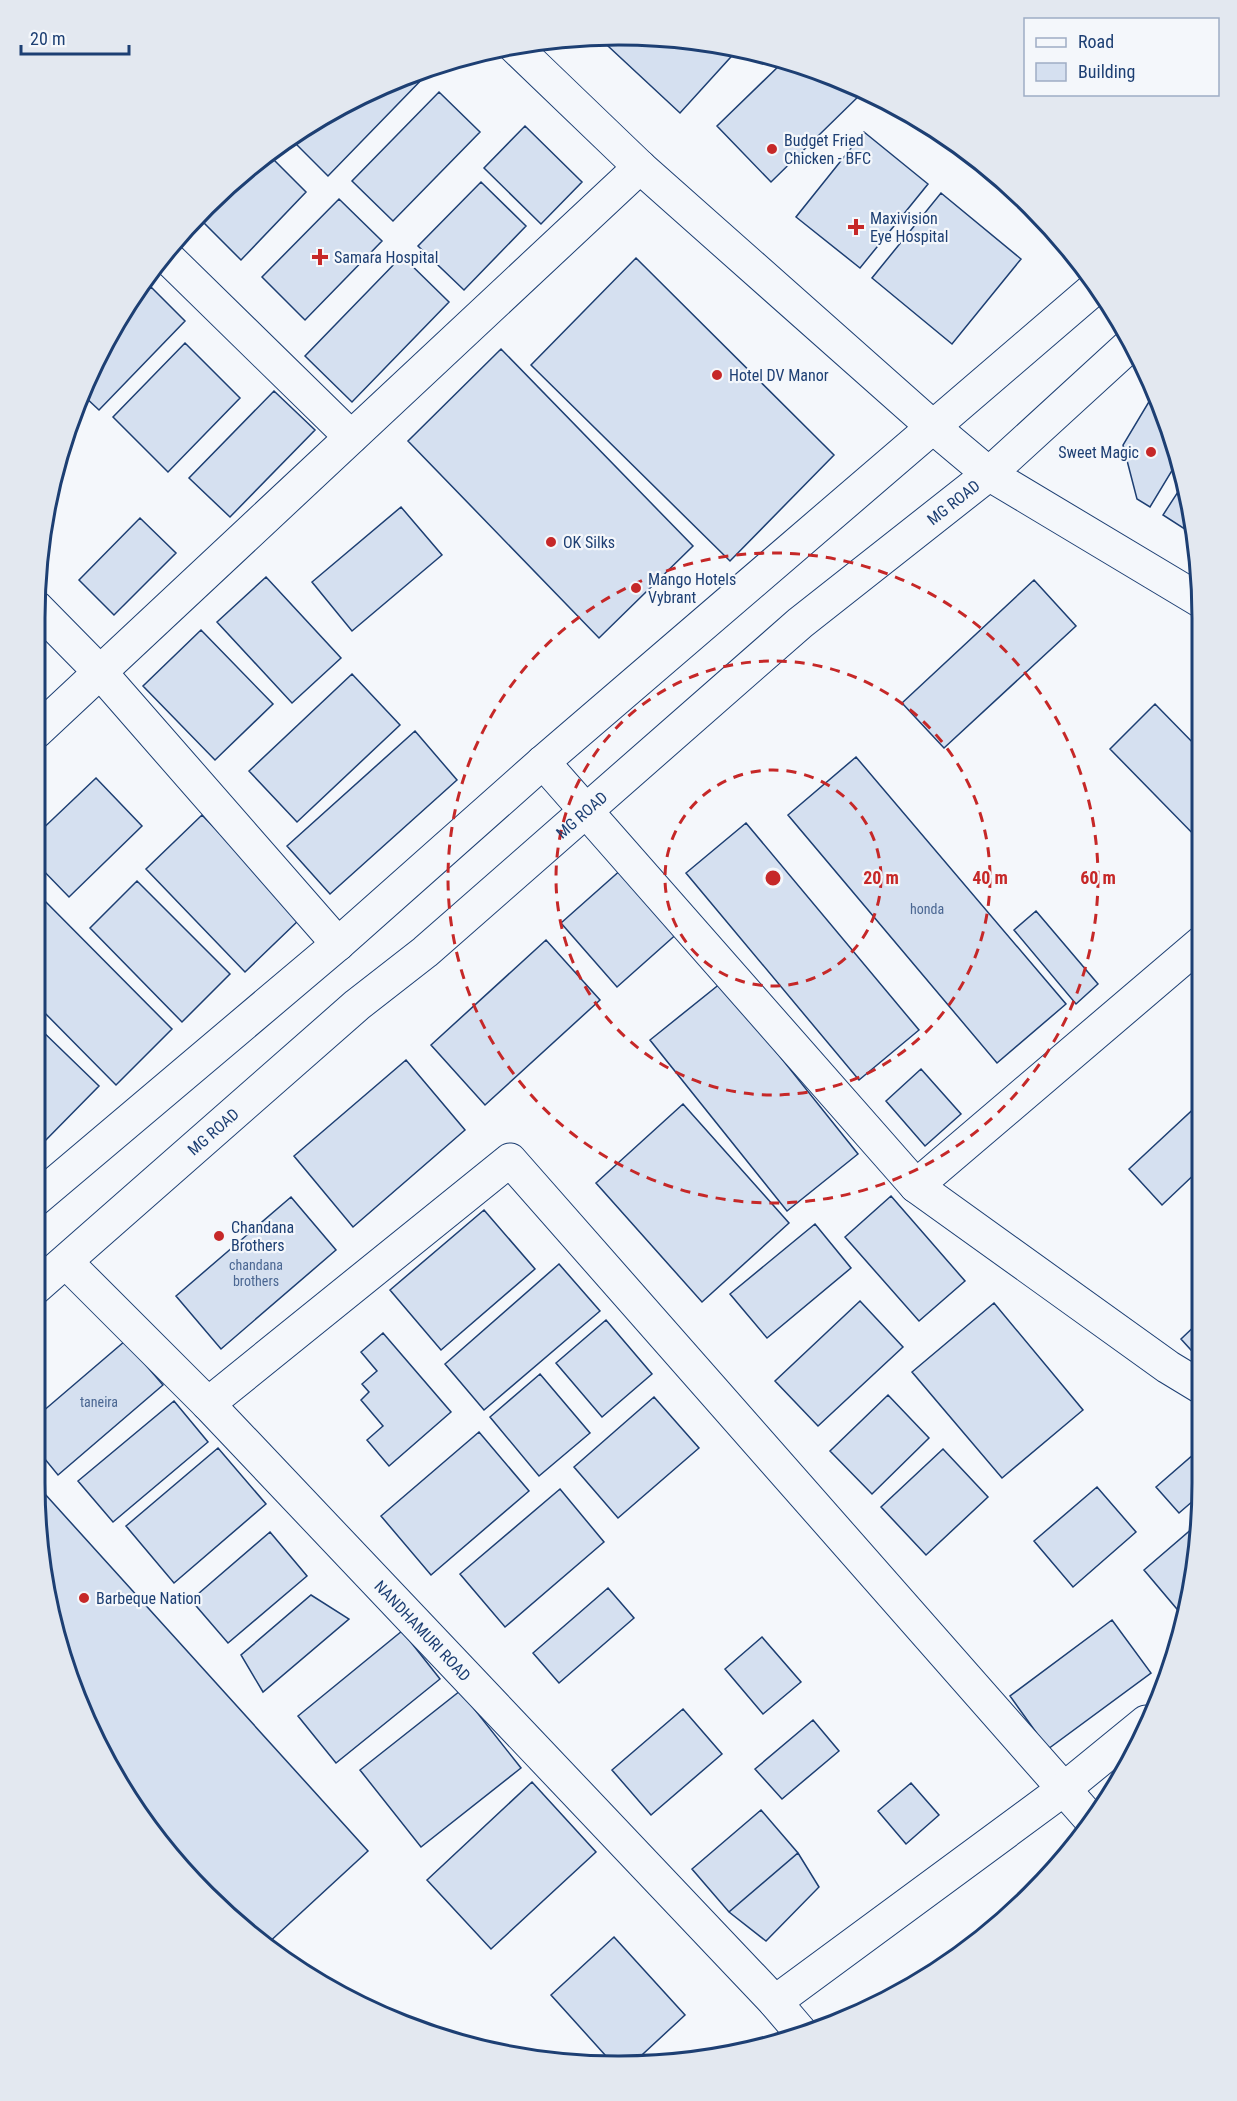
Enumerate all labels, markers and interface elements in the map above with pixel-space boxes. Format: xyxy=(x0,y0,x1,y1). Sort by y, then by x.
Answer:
scale bar xyxy=(21,18,129,56)
legend xyxy=(1024,18,1219,96)
text: 20 m xyxy=(30,28,65,49)
text: Road xyxy=(1078,31,1114,52)
text: Building xyxy=(1078,61,1135,82)
place label: Budget Fried Chicken - BFC xyxy=(784,131,871,168)
marker: Budget Fried Chicken - BFC xyxy=(765,142,779,156)
place label: Maxivision Eye Hospital xyxy=(870,209,948,246)
marker: Maxivision Eye Hospital xyxy=(847,218,865,236)
marker: Samara Hospital xyxy=(311,248,329,266)
place label: Samara Hospital xyxy=(334,248,438,267)
place label: Hotel DV Manor xyxy=(729,366,829,385)
marker: Hotel DV Manor xyxy=(710,368,724,382)
place label: Sweet Magic xyxy=(1058,443,1139,462)
marker: Sweet Magic xyxy=(1144,445,1158,459)
street label: MG ROAD xyxy=(923,476,983,529)
place label: OK Silks xyxy=(563,533,615,552)
marker: OK Silks xyxy=(544,535,558,549)
place label: Mango Hotels Vybrant xyxy=(648,570,736,607)
marker: Mango Hotels Vybrant xyxy=(629,581,643,595)
street label: MG ROAD xyxy=(552,787,611,842)
text: 20 m xyxy=(863,867,899,888)
text: 40 m xyxy=(972,867,1008,888)
text: 60 m xyxy=(1080,867,1116,888)
centre of rings xyxy=(763,868,783,888)
house number: honda xyxy=(910,901,944,917)
street label: MG ROAD xyxy=(184,1104,242,1159)
place label: Chandana Brothers xyxy=(231,1218,294,1255)
marker: Chandana Brothers xyxy=(212,1229,226,1243)
house number: chandana brothers xyxy=(229,1257,283,1289)
house number: taneira xyxy=(80,1394,118,1410)
street label: NANDHAMURI ROAD xyxy=(371,1576,475,1685)
place label: Barbeque Nation xyxy=(96,1589,201,1608)
marker: Barbeque Nation xyxy=(77,1591,91,1605)

